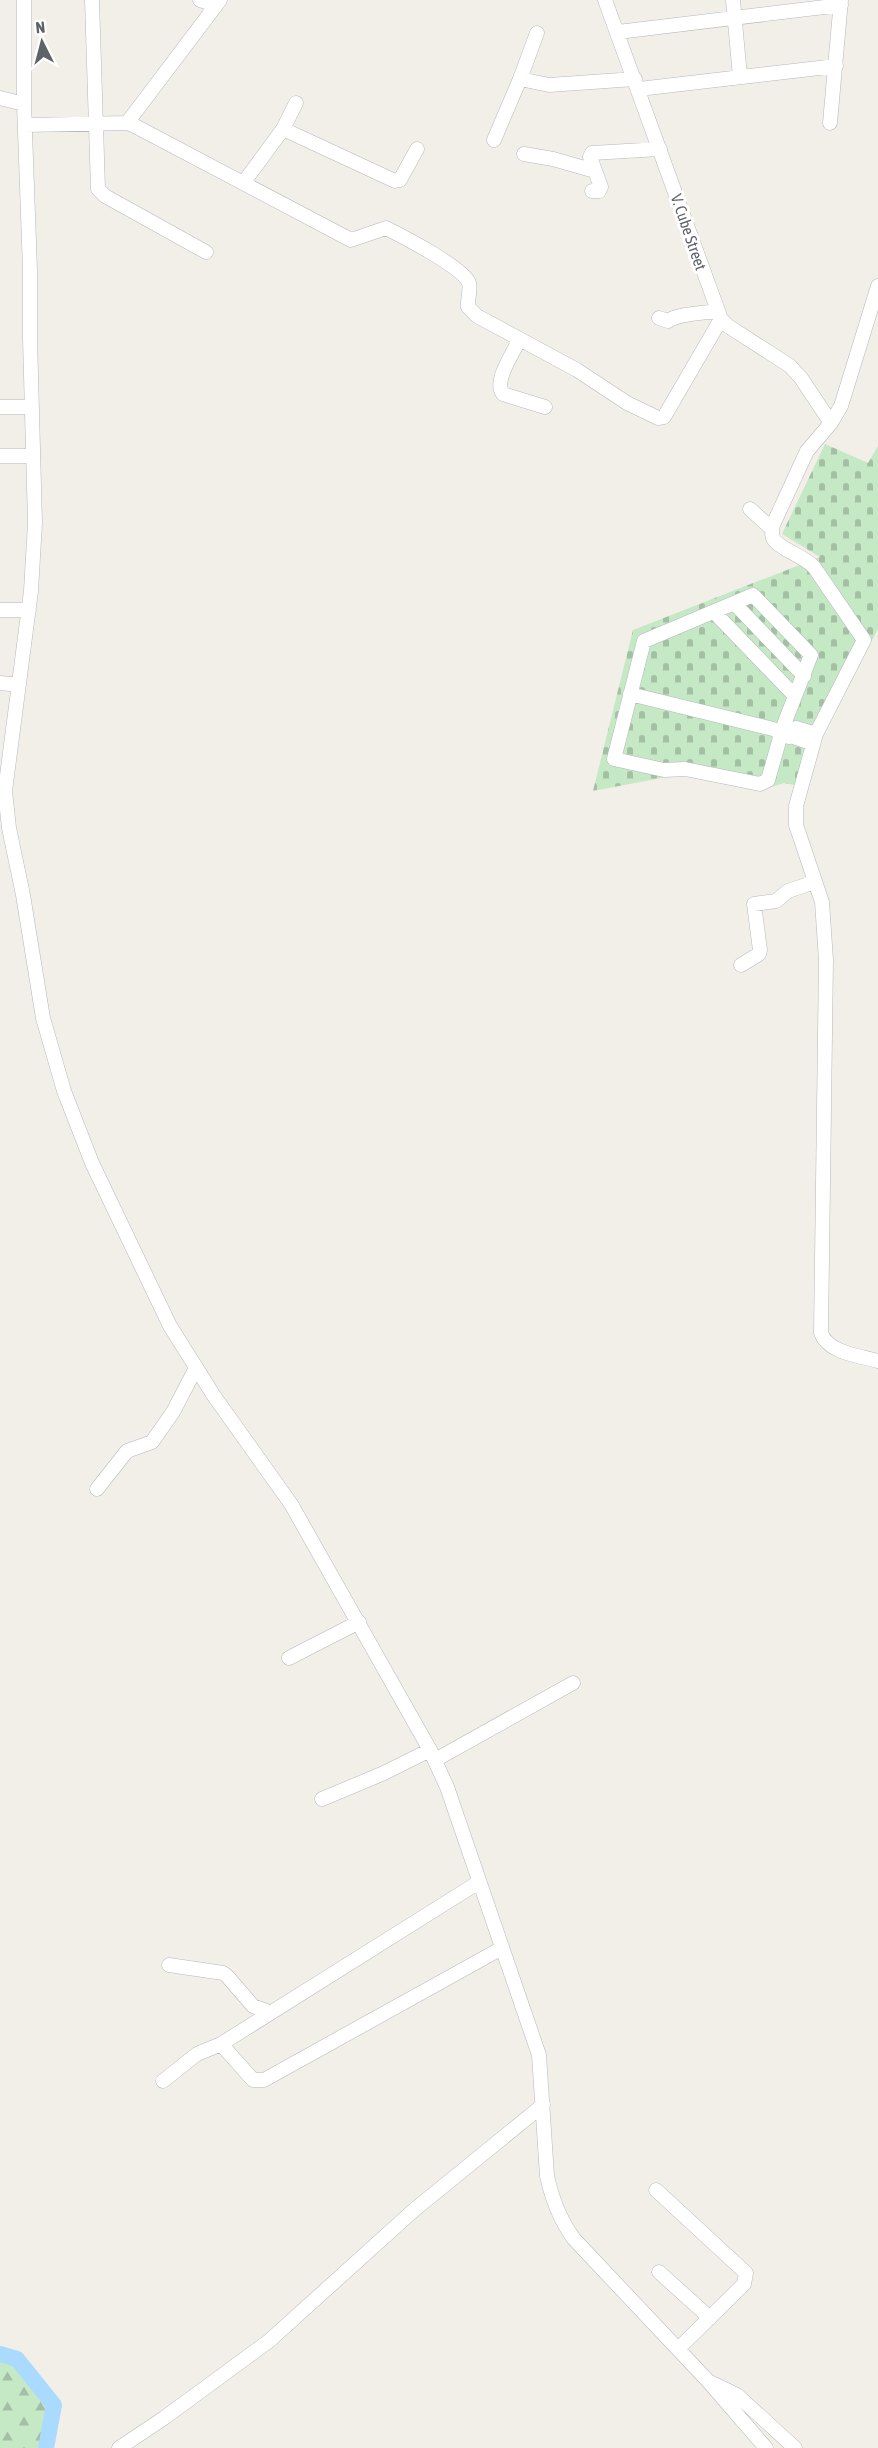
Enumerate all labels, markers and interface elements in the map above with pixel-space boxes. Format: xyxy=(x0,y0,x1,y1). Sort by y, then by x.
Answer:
north arrow xyxy=(12,12,72,72)
text: N xyxy=(35,18,46,37)
street label: V. Cube Street xyxy=(668,192,711,273)

